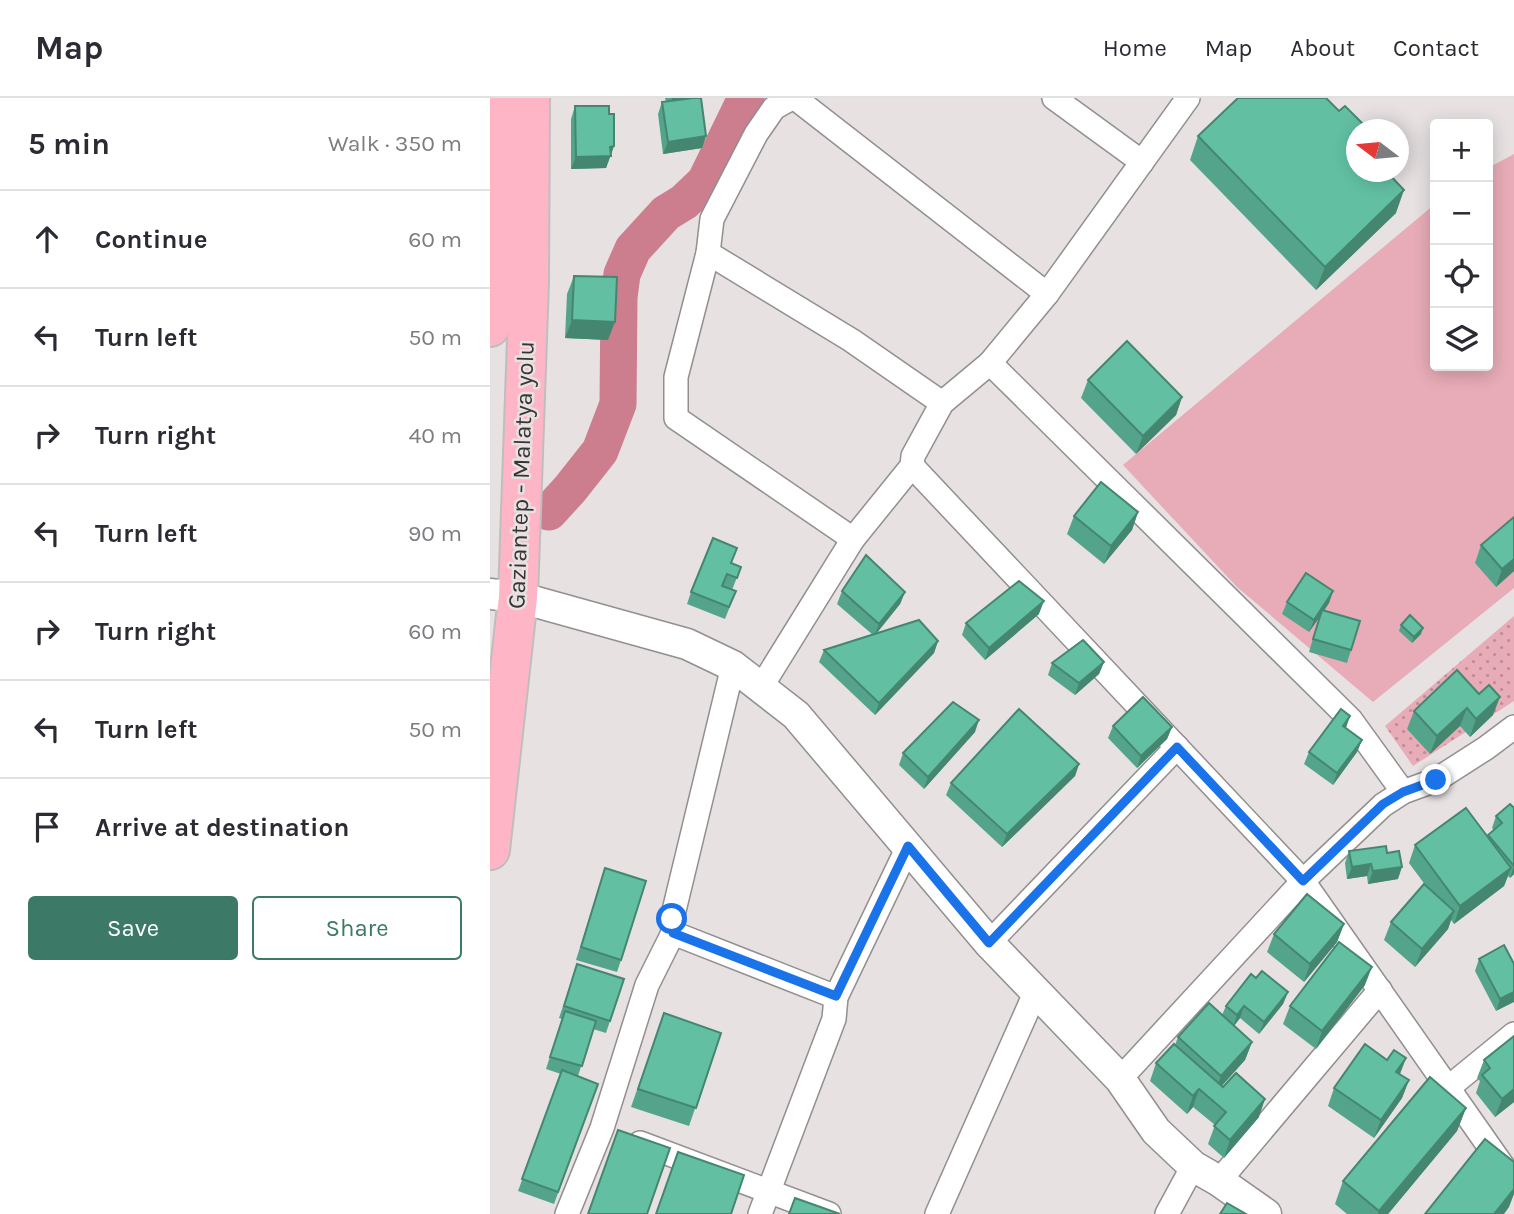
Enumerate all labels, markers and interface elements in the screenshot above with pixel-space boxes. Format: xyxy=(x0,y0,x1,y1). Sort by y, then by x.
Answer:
text: Map xyxy=(35,29,103,67)
text: Home xyxy=(1103,34,1167,62)
text: Map xyxy=(1205,34,1252,62)
text: About xyxy=(1290,34,1355,62)
text: Contact xyxy=(1393,34,1479,62)
north arrow xyxy=(1346,119,1409,182)
map controls xyxy=(1430,119,1493,371)
button: + xyxy=(1430,119,1493,182)
text: 5 min xyxy=(28,126,110,162)
text: Walk · 350 m xyxy=(328,130,462,157)
button: − xyxy=(1430,182,1493,245)
icon: ahead xyxy=(28,220,66,258)
text: Continue xyxy=(95,224,207,255)
text: 60 m xyxy=(408,226,462,253)
button: locate xyxy=(1430,245,1493,308)
button: layers xyxy=(1430,308,1493,371)
icon: left xyxy=(28,318,66,356)
text: Turn left xyxy=(95,322,197,353)
text: 50 m xyxy=(408,324,462,351)
street label: Gaziantep - Malatya yolu xyxy=(502,341,540,609)
icon: right xyxy=(28,416,66,454)
text: Turn right xyxy=(95,420,216,451)
text: 40 m xyxy=(409,422,462,449)
icon: left xyxy=(28,514,66,552)
text: Turn left xyxy=(95,518,197,549)
text: 90 m xyxy=(408,520,462,547)
icon: right xyxy=(28,612,66,650)
text: Turn right xyxy=(95,616,216,647)
text: 60 m xyxy=(408,618,462,645)
icon: left xyxy=(28,710,66,748)
text: Turn left xyxy=(95,714,197,745)
text: 50 m xyxy=(408,716,462,743)
route end xyxy=(1420,764,1451,795)
icon: arrive xyxy=(28,808,66,846)
text: Arrive at destination xyxy=(95,812,349,843)
button: Save xyxy=(28,896,238,960)
button: Share xyxy=(252,896,462,960)
route start xyxy=(656,903,687,934)

